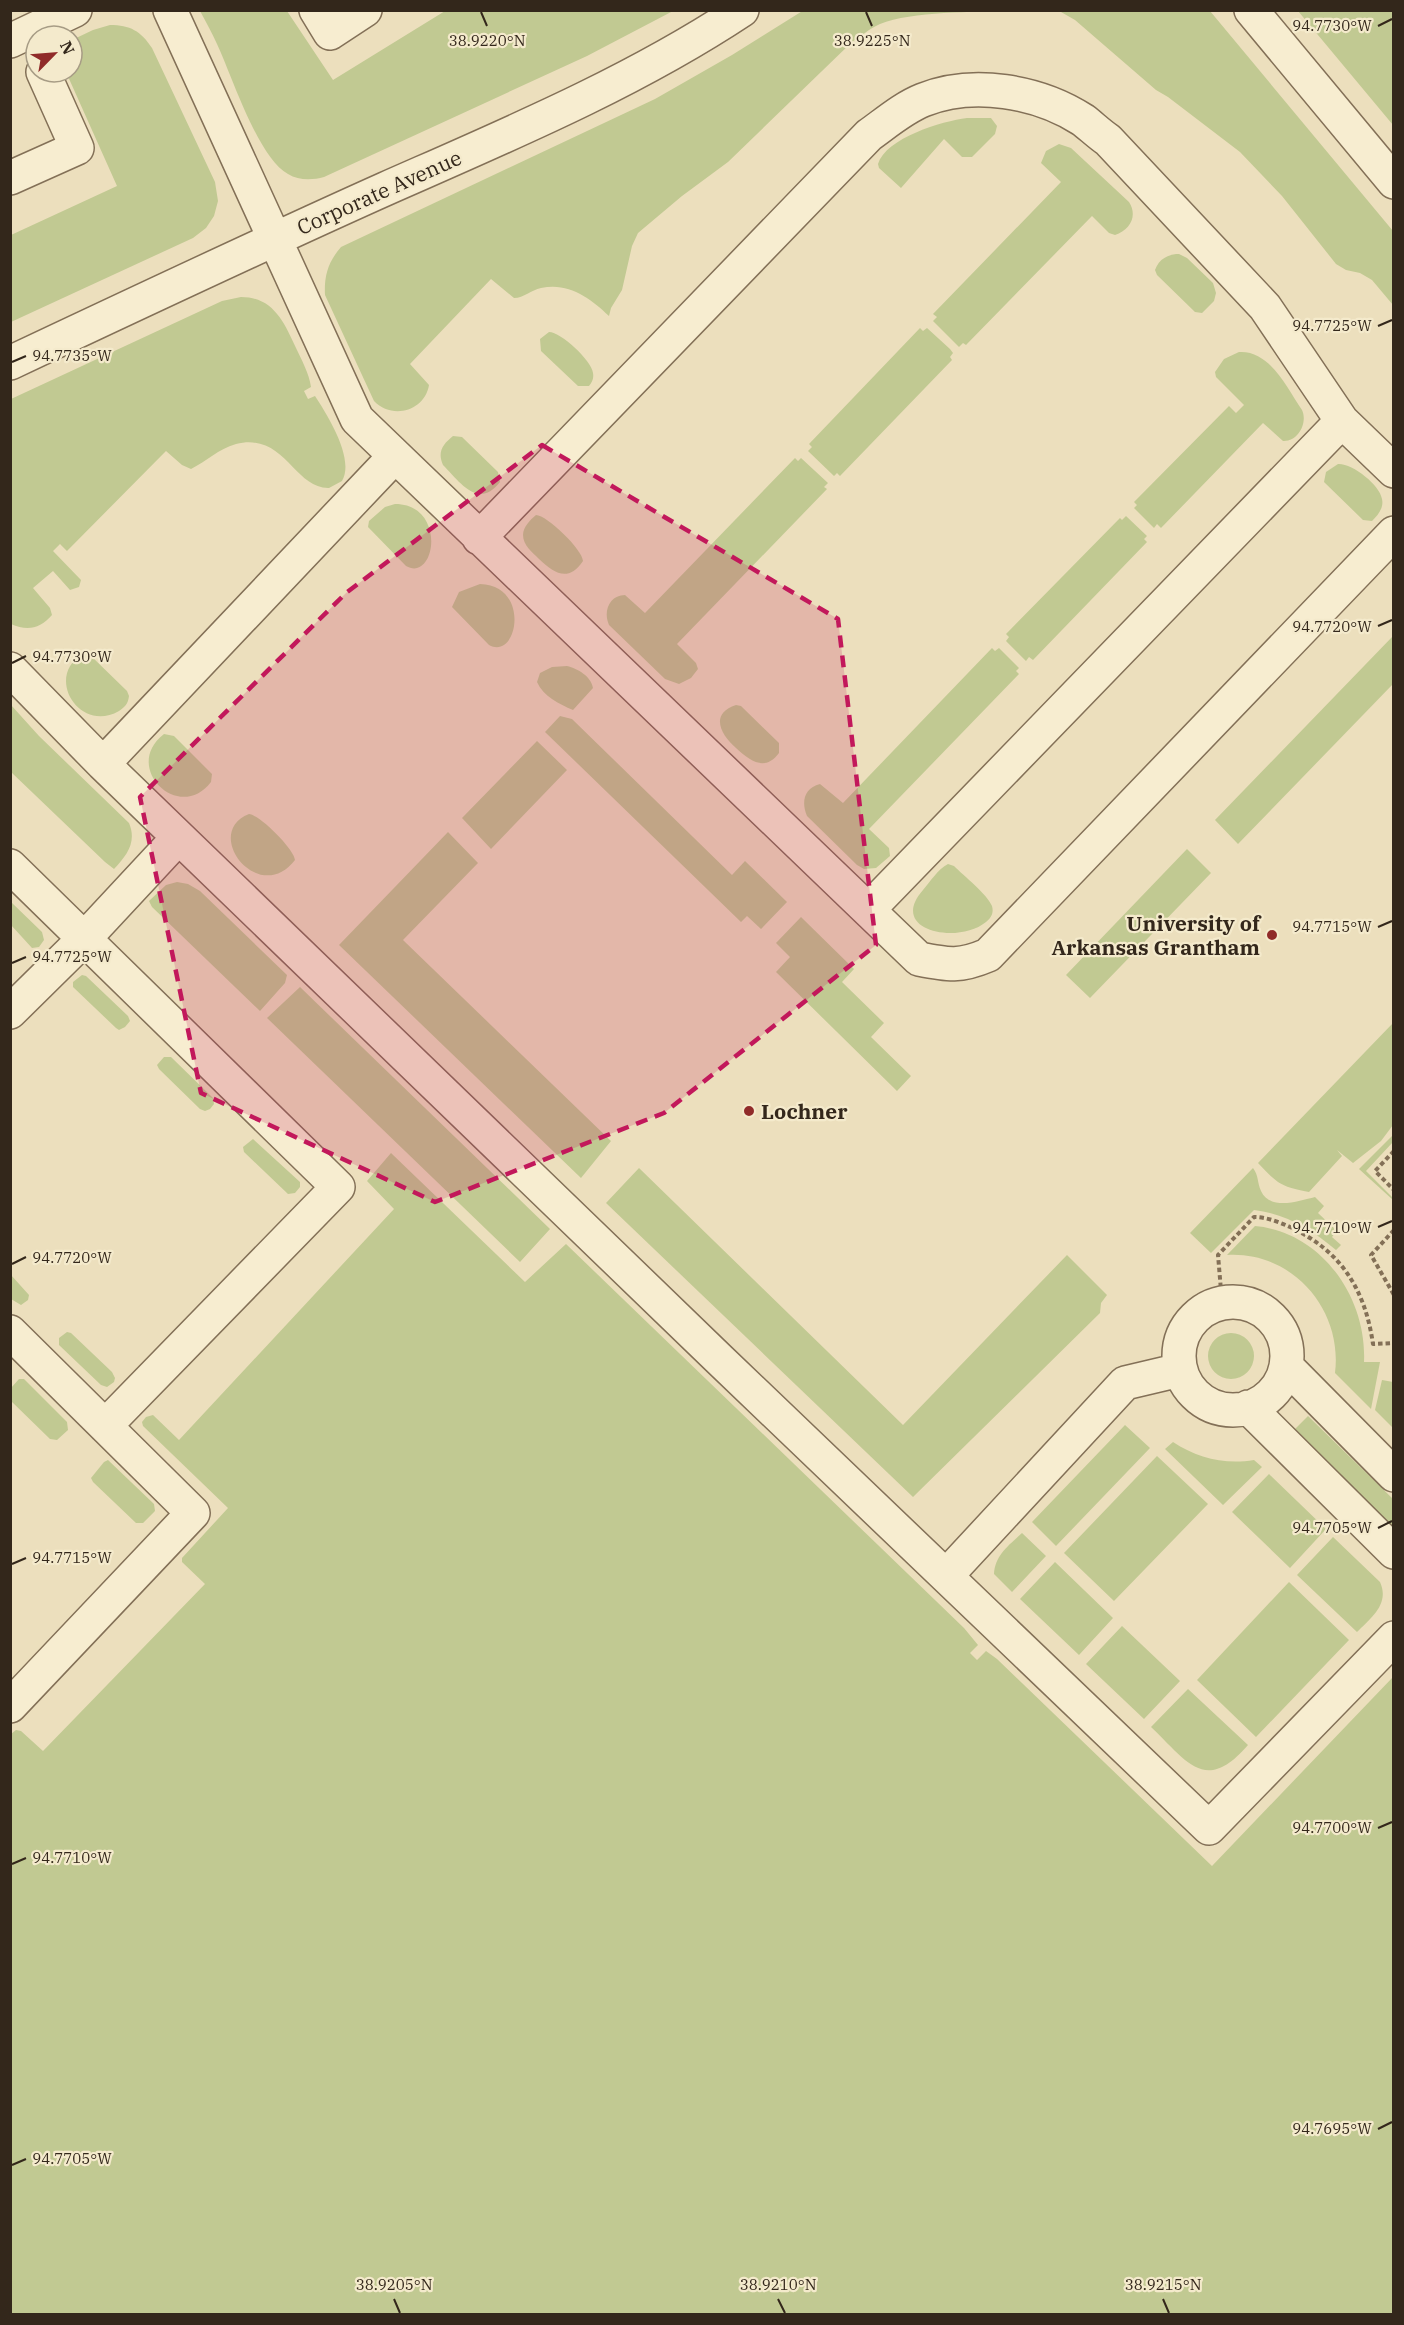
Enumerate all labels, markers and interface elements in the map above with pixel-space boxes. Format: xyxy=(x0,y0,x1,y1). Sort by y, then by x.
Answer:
text: 94.7730°W xyxy=(1292,16,1372,35)
north arrow xyxy=(24,24,84,84)
text: 38.9220°N xyxy=(449,31,525,50)
text: 38.9225°N xyxy=(834,31,910,50)
text: N xyxy=(56,38,79,58)
street label: Corporate Avenue xyxy=(292,143,466,241)
text: 94.7725°W xyxy=(1292,316,1372,335)
text: 94.7735°W xyxy=(32,346,112,365)
text: 94.7720°W xyxy=(1292,617,1372,636)
text: 94.7730°W xyxy=(32,647,112,666)
place label: University of Arkansas Grantham xyxy=(1051,909,1262,961)
text: 94.7715°W xyxy=(1292,917,1372,936)
marker: University of Arkansas Grantham xyxy=(1265,928,1279,942)
text: 94.7725°W xyxy=(32,947,112,966)
place label: Lochner xyxy=(761,1097,848,1125)
marker: Lochner xyxy=(742,1104,756,1118)
text: 94.7710°W xyxy=(1292,1218,1372,1237)
text: 94.7720°W xyxy=(32,1248,112,1267)
text: 94.7705°W xyxy=(1292,1518,1372,1537)
text: 94.7715°W xyxy=(32,1548,112,1567)
text: 94.7700°W xyxy=(1292,1818,1372,1837)
text: 94.7710°W xyxy=(32,1848,112,1867)
text: 94.7695°W xyxy=(1292,2119,1372,2138)
text: 94.7705°W xyxy=(32,2149,112,2168)
text: 38.9205°N xyxy=(356,2275,432,2294)
text: 38.9210°N xyxy=(740,2275,816,2294)
text: 38.9215°N xyxy=(1125,2275,1201,2294)

